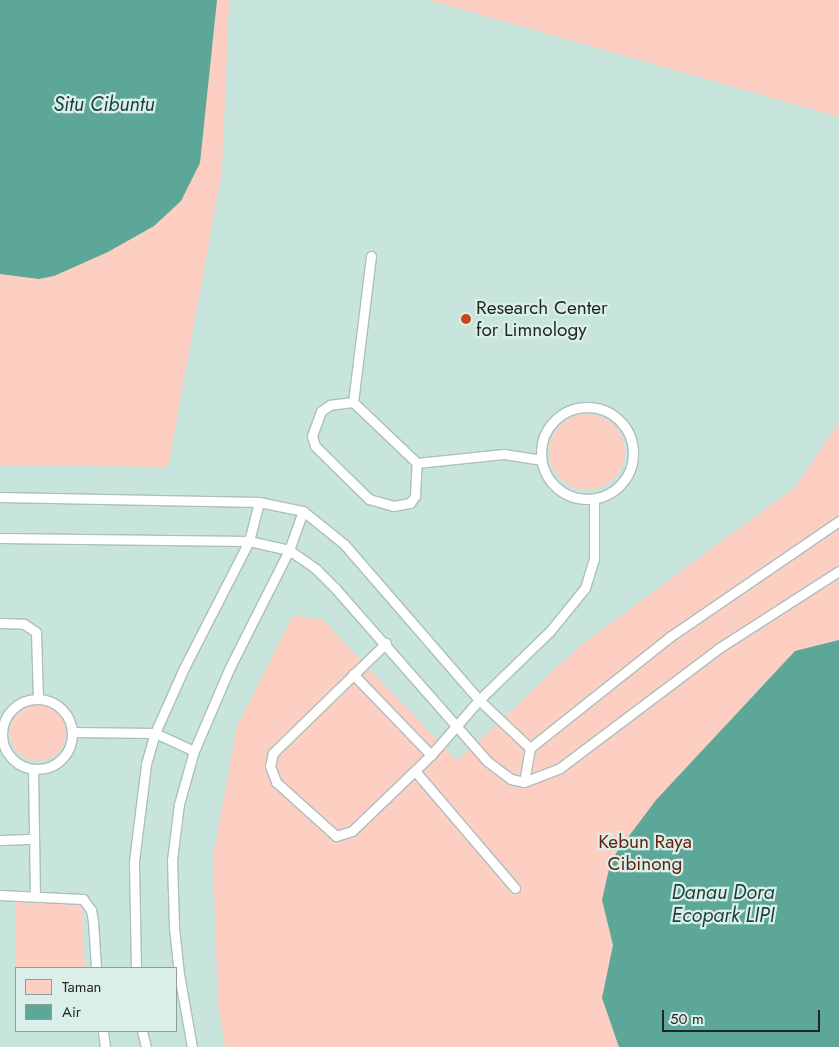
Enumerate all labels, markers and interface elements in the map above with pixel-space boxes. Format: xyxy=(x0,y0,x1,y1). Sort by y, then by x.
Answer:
water label: Situ Cibuntu xyxy=(53,92,155,116)
place label: Research Center for Limnology xyxy=(476,297,608,341)
marker: Research Center for Limnology xyxy=(460,313,472,325)
park label: Kebun Raya Cibinong xyxy=(598,831,692,875)
water label: Danau Dora Ecopark LIPI xyxy=(671,881,775,928)
legend xyxy=(15,967,178,1032)
text: Taman xyxy=(62,976,101,998)
scale bar xyxy=(664,1000,822,1032)
text: Air xyxy=(62,1001,81,1023)
text: 50 m xyxy=(670,1008,704,1030)

